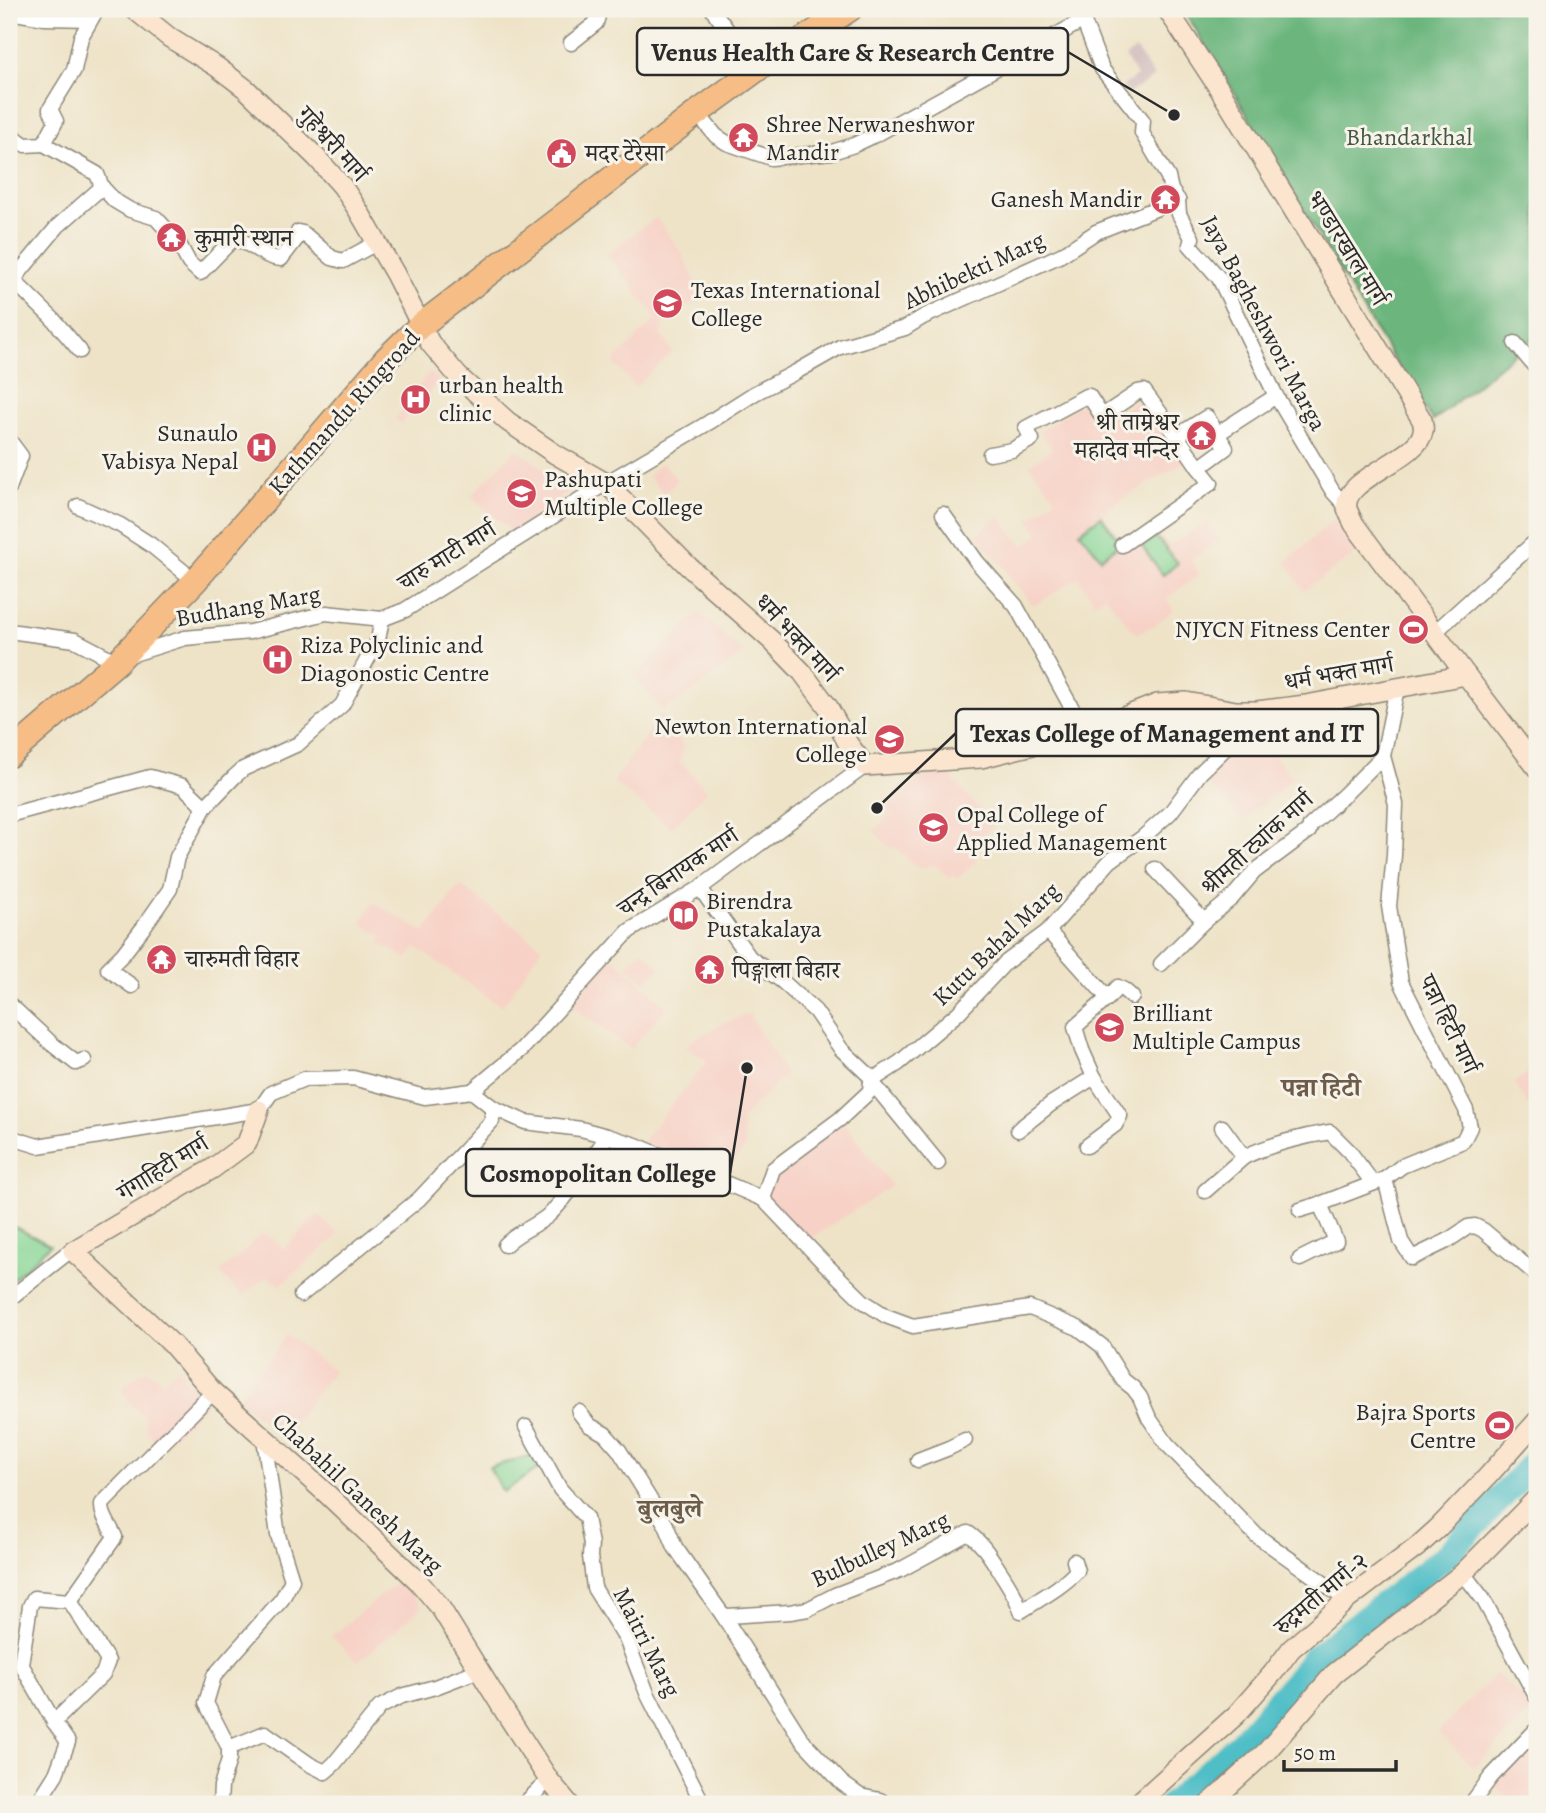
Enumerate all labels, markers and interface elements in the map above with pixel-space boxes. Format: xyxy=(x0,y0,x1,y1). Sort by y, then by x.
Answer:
callout: Venus Health Care & Research Centre xyxy=(637,28,1068,75)
text: Venus Health Care & Research Centre xyxy=(650,35,1055,70)
street label: गुहेश्वरी मार्ग xyxy=(290,98,377,190)
place label: Shree Nerwaneshwor Mandir xyxy=(766,108,975,168)
temple icon: Shree Nerwaneshwor Mandir xyxy=(726,121,760,155)
park label: Bhandarkhal xyxy=(1346,121,1472,153)
public building icon: मदर टेरेसा xyxy=(545,136,579,170)
place label: मदर टेरेसा xyxy=(584,137,666,169)
temple icon: Ganesh Mandir xyxy=(1148,182,1182,216)
place label: Ganesh Mandir xyxy=(991,183,1142,215)
street label: भण्डारखाल मार्ग xyxy=(1299,184,1396,313)
street label: Jaya Bagheshwori Marga xyxy=(1194,210,1335,437)
temple icon: कुमारी स्थान xyxy=(155,221,189,255)
place label: कुमारी स्थान xyxy=(194,222,295,254)
street label: Abhibekti Marg xyxy=(897,223,1050,317)
place label: Texas International College xyxy=(691,274,880,334)
school or university icon: Texas International College xyxy=(651,287,685,321)
street label: Kathmandu Ringroad xyxy=(261,322,427,502)
place label: urban health clinic xyxy=(439,369,564,429)
hospital icon: urban health clinic xyxy=(399,382,433,416)
place label: श्री ताम्रेश्वर महादेव मन्दिर xyxy=(1073,406,1180,466)
place label: Sunaulo Vabisya Nepal xyxy=(101,417,238,477)
temple icon: श्री ताम्रेश्वर महादेव मन्दिर xyxy=(1185,419,1219,453)
hospital icon: Sunaulo Vabisya Nepal xyxy=(244,430,278,464)
place label: Pashupati Multiple College xyxy=(544,463,703,523)
school or university icon: Pashupati Multiple College xyxy=(504,476,538,510)
street label: चारु माटी मार्ग xyxy=(391,512,503,599)
street label: Budhang Marg xyxy=(173,578,323,634)
street label: धर्म भक्त मार्ग xyxy=(748,587,847,690)
sports icon: NJYCN Fitness Center xyxy=(1396,612,1430,646)
place label: NJYCN Fitness Center xyxy=(1175,613,1390,645)
place label: Riza Polyclinic and Diagonostic Centre xyxy=(300,629,489,689)
hospital icon: Riza Polyclinic and Diagonostic Centre xyxy=(260,642,294,676)
street label: धर्म भक्त मार्ग xyxy=(1282,647,1397,698)
callout: Texas College of Management and IT xyxy=(956,709,1378,756)
place label: Newton International College xyxy=(654,710,867,770)
text: Texas College of Management and IT xyxy=(970,716,1364,751)
school or university icon: Newton International College xyxy=(873,723,907,757)
street label: श्रीमती ट्यांक मार्ग xyxy=(1194,783,1321,902)
place label: Opal College of Applied Management xyxy=(956,798,1167,858)
school or university icon: Opal College of Applied Management xyxy=(917,811,951,845)
street label: चन्द्र बिनायक मार्ग xyxy=(610,819,746,925)
street label: Kutu Bahal Marg xyxy=(925,875,1067,1013)
place label: Birendra Pustakalaya xyxy=(706,885,822,945)
library icon: Birendra Pustakalaya xyxy=(666,898,700,932)
temple icon: चारुमती विहार xyxy=(145,942,179,976)
place label: चारुमती विहार xyxy=(184,943,300,975)
temple icon: पिङ्गाला बिहार xyxy=(692,953,726,987)
place label: पिङ्गाला बिहार xyxy=(731,954,841,986)
street label: पन्ना हिटी मार्ग xyxy=(1411,968,1487,1080)
place label: Brilliant Multiple Campus xyxy=(1132,997,1301,1057)
school or university icon: Brilliant Multiple Campus xyxy=(1092,1010,1126,1044)
district label: पन्ना हिटी xyxy=(1279,1070,1363,1105)
street label: गंगाहिटी मार्ग xyxy=(110,1127,216,1209)
callout: Cosmopolitan College xyxy=(466,1149,730,1196)
text: Cosmopolitan College xyxy=(480,1156,716,1191)
place label: Bajra Sports Centre xyxy=(1355,1396,1476,1456)
street label: Chabahil Ganesh Marg xyxy=(265,1405,451,1581)
sports icon: Bajra Sports Centre xyxy=(1482,1409,1516,1443)
district label: बुलबुले xyxy=(636,1491,705,1526)
street label: Bulbulley Marg xyxy=(806,1503,954,1595)
street label: रुद्रमती मार्ग-२ xyxy=(1267,1545,1375,1643)
street label: Maitri Marg xyxy=(606,1582,688,1702)
scale bar xyxy=(1284,1729,1396,1773)
text: 50 m xyxy=(1294,1739,1336,1767)

